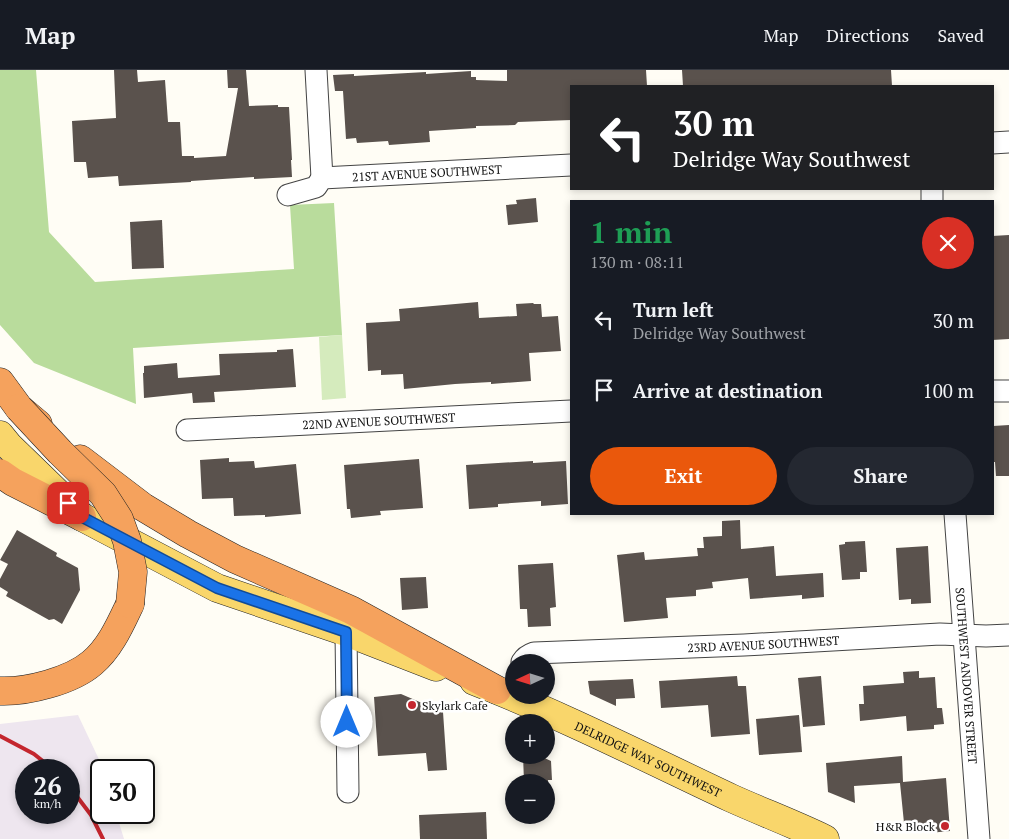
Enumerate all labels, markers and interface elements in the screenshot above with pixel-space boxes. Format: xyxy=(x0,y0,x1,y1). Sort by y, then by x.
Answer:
text: Map xyxy=(25,19,75,51)
text: Map xyxy=(763,23,798,47)
text: Directions xyxy=(826,23,909,47)
text: Saved xyxy=(937,23,984,47)
text: 30 m xyxy=(673,100,754,146)
icon: left xyxy=(590,105,655,170)
text: Delridge Way Southwest xyxy=(673,144,910,173)
street label: 21ST AVENUE SOUTHWEST xyxy=(352,161,503,184)
text: 1 min xyxy=(590,212,672,252)
button: close xyxy=(922,217,974,269)
text: 130 m · 08:11 xyxy=(590,251,684,273)
text: Turn left xyxy=(633,297,714,322)
icon: left xyxy=(590,306,618,334)
text: 30 m xyxy=(933,308,974,333)
text: Delridge Way Southwest xyxy=(633,322,806,344)
icon: arrive xyxy=(590,376,618,404)
text: Arrive at destination xyxy=(633,378,822,403)
text: 100 m xyxy=(923,378,974,403)
street label: 22ND AVENUE SOUTHWEST xyxy=(302,409,456,432)
button: Exit xyxy=(590,447,777,505)
button: Share xyxy=(787,447,974,505)
pin xyxy=(47,482,89,524)
icon: arrive xyxy=(54,489,82,517)
street label: SOUTHWEST ANDOVER STREET xyxy=(953,587,981,765)
street label: 23RD AVENUE SOUTHWEST xyxy=(687,632,840,655)
north arrow xyxy=(505,654,555,704)
map controls xyxy=(505,654,555,824)
position arrow xyxy=(320,695,372,747)
place label: Skylark Cafe xyxy=(422,698,488,713)
marker: Skylark Cafe xyxy=(406,699,418,711)
button: + xyxy=(505,714,555,764)
street label: DELRIDGE WAY SOUTHWEST xyxy=(573,718,725,800)
speed limit sign: 30 xyxy=(90,759,155,824)
text: 26 xyxy=(33,769,62,802)
button: − xyxy=(505,774,555,824)
text: km/h xyxy=(34,796,61,811)
place label: H&R Block xyxy=(876,819,936,834)
marker: H&R Block xyxy=(939,820,951,832)

